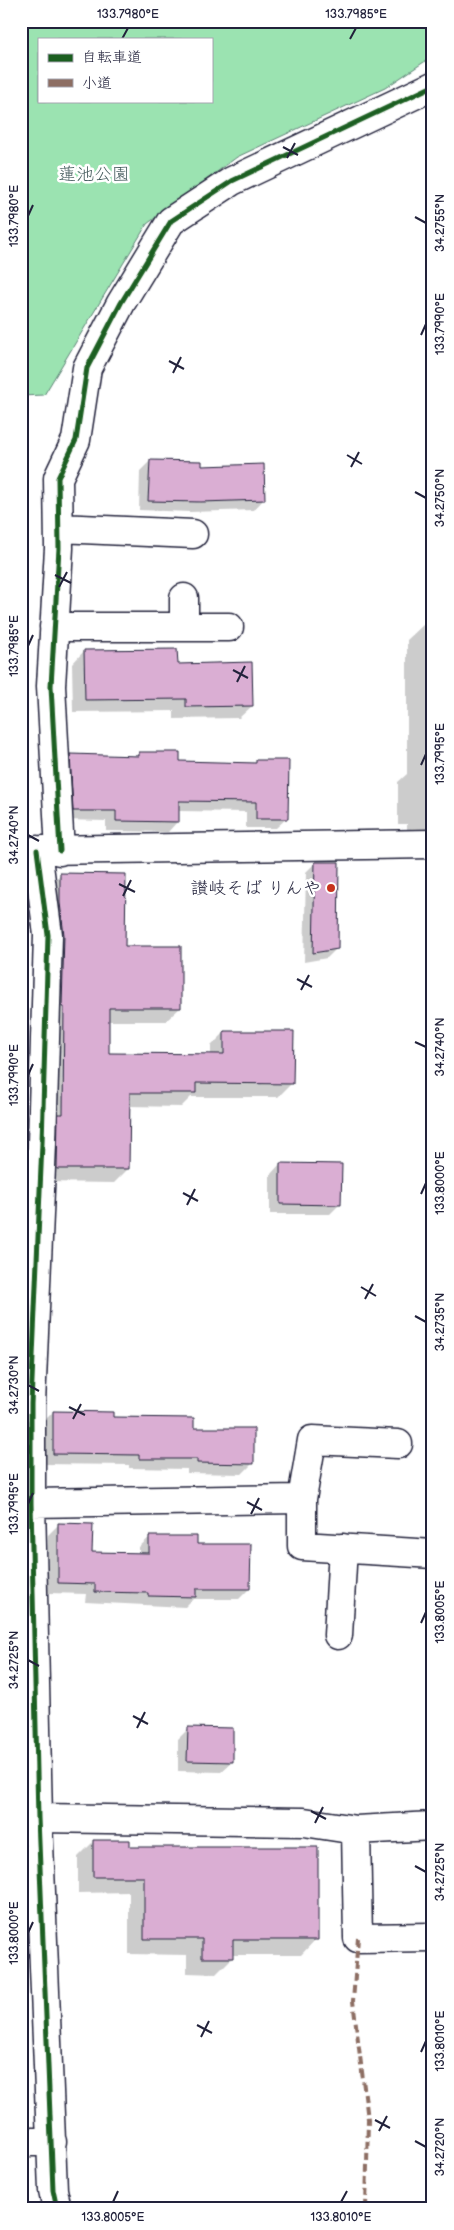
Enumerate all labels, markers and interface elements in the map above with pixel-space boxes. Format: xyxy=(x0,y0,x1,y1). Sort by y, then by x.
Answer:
text: 133.7980°E xyxy=(97,7,159,22)
text: 133.7985°E xyxy=(325,7,387,22)
legend xyxy=(38,38,212,102)
text: 自転車道 xyxy=(82,48,142,67)
text: 小道 xyxy=(82,74,112,93)
park label: 蓮池公園 xyxy=(58,164,130,185)
text: 133.7980°E xyxy=(7,185,22,247)
text: 34.2755°N xyxy=(433,194,448,252)
text: 133.7990°E xyxy=(433,293,448,355)
text: 34.2750°N xyxy=(433,469,448,527)
text: 133.7985°E xyxy=(7,615,22,677)
text: 133.7995°E xyxy=(433,723,448,785)
text: 34.2740°N xyxy=(7,806,22,864)
place label: 讃岐そば りんや xyxy=(190,878,321,899)
marker: 讃岐そば りんや xyxy=(325,882,337,894)
text: 34.2740°N xyxy=(433,1018,448,1076)
text: 133.7990°E xyxy=(7,1044,22,1106)
text: 133.8000°E xyxy=(433,1151,448,1215)
text: 34.2735°N xyxy=(433,1293,448,1351)
text: 34.2730°N xyxy=(7,1355,22,1415)
text: 133.7995°E xyxy=(7,1473,22,1535)
text: 133.8005°E xyxy=(433,1580,448,1644)
text: 34.2725°N xyxy=(7,1631,22,1689)
text: 34.2725°N xyxy=(433,1843,448,1901)
text: 133.8000°E xyxy=(7,1901,22,1965)
text: 133.8010°E xyxy=(433,2010,448,2071)
text: 34.2720°N xyxy=(433,2118,448,2176)
text: 133.8005°E xyxy=(81,2210,145,2225)
text: 133.8010°E xyxy=(311,2210,372,2225)

